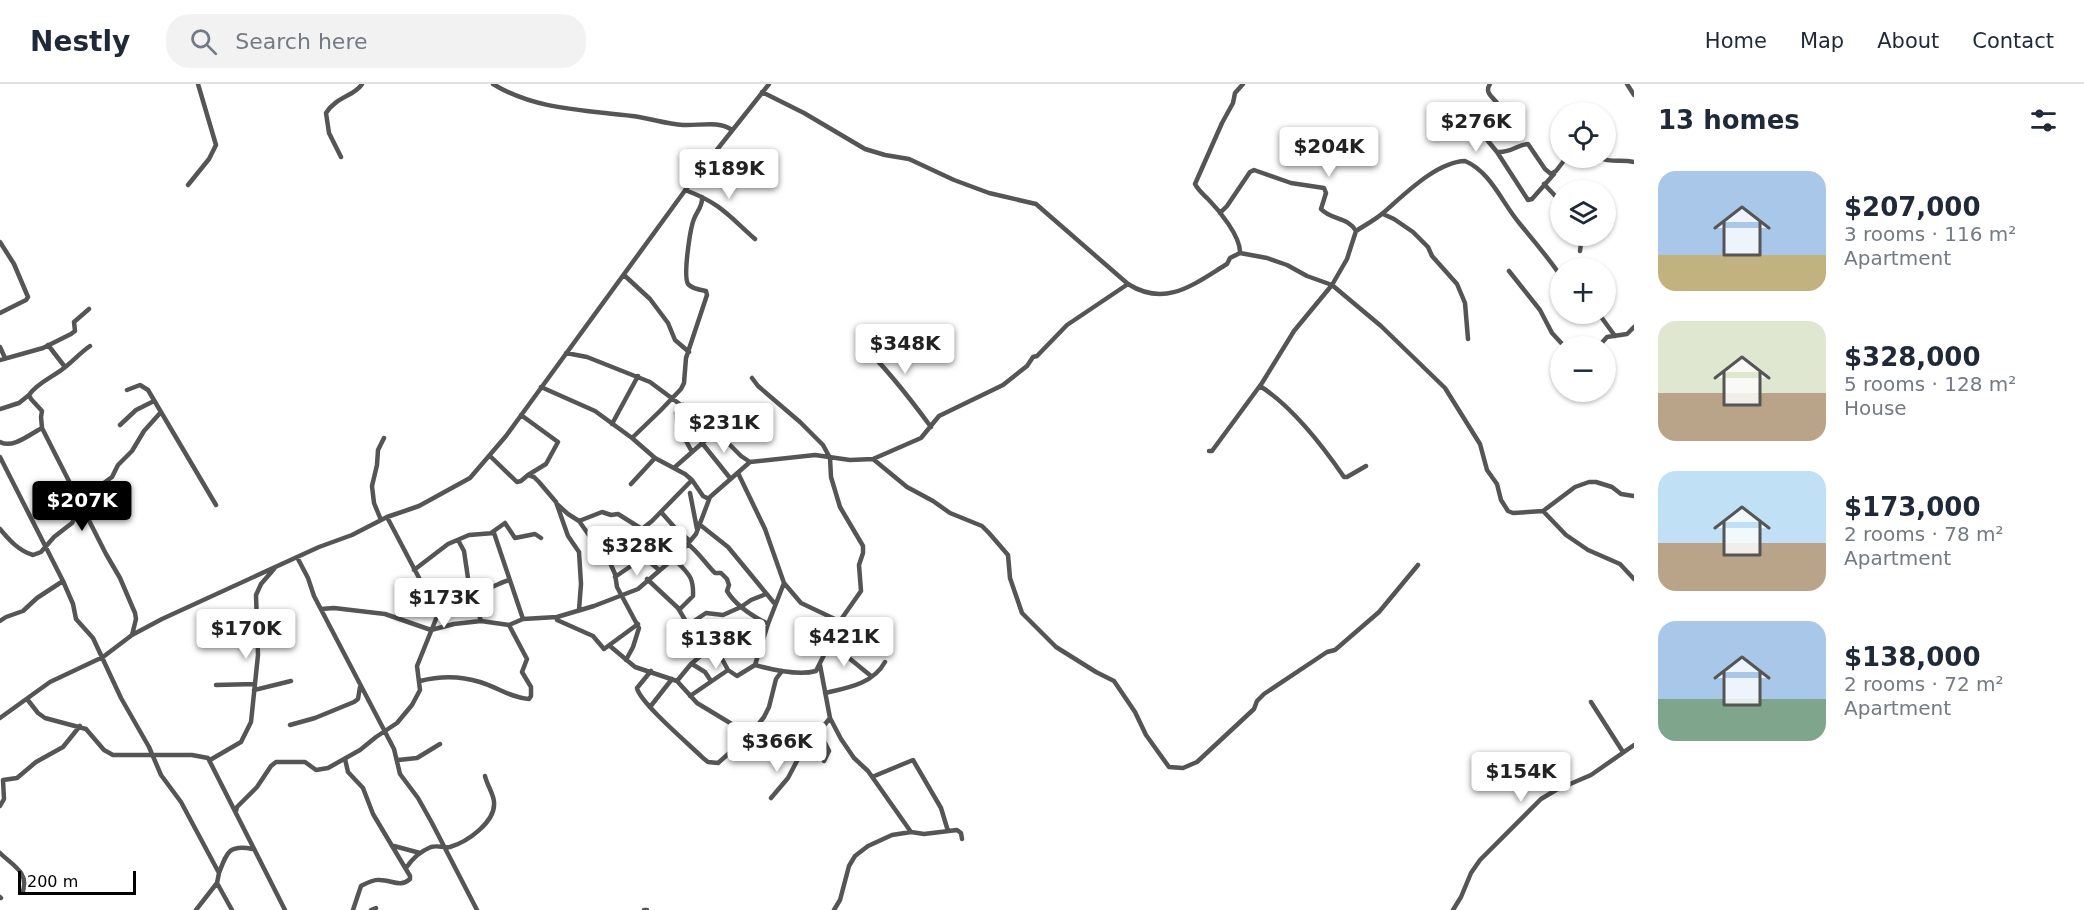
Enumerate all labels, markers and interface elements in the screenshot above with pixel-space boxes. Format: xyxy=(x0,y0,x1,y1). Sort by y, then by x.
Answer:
search box xyxy=(166,14,586,68)
text: Nestly xyxy=(30,25,130,58)
icon: search xyxy=(187,25,220,58)
text: Search here xyxy=(235,29,367,54)
text: Home xyxy=(1705,29,1767,53)
text: Map xyxy=(1800,29,1844,53)
text: About xyxy=(1877,29,1939,53)
text: Contact xyxy=(1972,29,2054,53)
pin: $276K xyxy=(1434,102,1518,153)
map controls xyxy=(1550,102,1616,402)
button: locate xyxy=(1550,102,1616,168)
icon: filters xyxy=(2027,104,2060,137)
text: 13 homes xyxy=(1658,105,1800,135)
text: $276K xyxy=(1440,109,1512,133)
pin: $204K xyxy=(1287,127,1371,178)
text: $204K xyxy=(1293,134,1365,158)
pin: $189K xyxy=(687,149,771,200)
text: $189K xyxy=(693,156,765,180)
button: layers xyxy=(1550,180,1616,246)
text: $207,000 xyxy=(1844,192,1981,222)
icon: home xyxy=(1706,195,1778,267)
text: 3 rooms · 116 m² xyxy=(1844,222,2016,246)
text: Apartment xyxy=(1844,246,1951,270)
button: + xyxy=(1550,258,1616,324)
pin: $348K xyxy=(863,324,947,375)
text: $348K xyxy=(869,331,941,355)
button: − xyxy=(1550,336,1616,402)
text: $328,000 xyxy=(1844,342,1981,372)
icon: home xyxy=(1706,345,1778,417)
text: 5 rooms · 128 m² xyxy=(1844,372,2016,396)
text: House xyxy=(1844,396,1907,420)
pin: $231K xyxy=(682,403,766,454)
text: $231K xyxy=(688,410,760,434)
pin: $207K xyxy=(40,481,124,532)
text: $207K xyxy=(46,488,118,512)
text: $173,000 xyxy=(1844,492,1981,522)
icon: home xyxy=(1706,495,1778,567)
text: 2 rooms · 78 m² xyxy=(1844,522,2004,546)
pin: $328K xyxy=(595,526,679,577)
text: $328K xyxy=(601,533,673,557)
text: Apartment xyxy=(1844,546,1951,570)
pin: $173K xyxy=(402,578,486,629)
text: $173K xyxy=(408,585,480,609)
pin: $170K xyxy=(204,609,288,660)
text: $170K xyxy=(210,616,282,640)
pin: $421K xyxy=(802,617,886,668)
pin: $138K xyxy=(674,619,758,670)
text: $421K xyxy=(808,624,880,648)
text: $138K xyxy=(680,626,752,650)
text: $138,000 xyxy=(1844,642,1981,672)
icon: home xyxy=(1706,645,1778,717)
text: 2 rooms · 72 m² xyxy=(1844,672,2004,696)
text: Apartment xyxy=(1844,696,1951,720)
pin: $366K xyxy=(735,722,819,773)
text: $366K xyxy=(741,729,813,753)
pin: $154K xyxy=(1479,752,1563,803)
text: $154K xyxy=(1485,759,1557,783)
scale bar xyxy=(18,868,136,896)
text: 200 m xyxy=(27,872,78,891)

